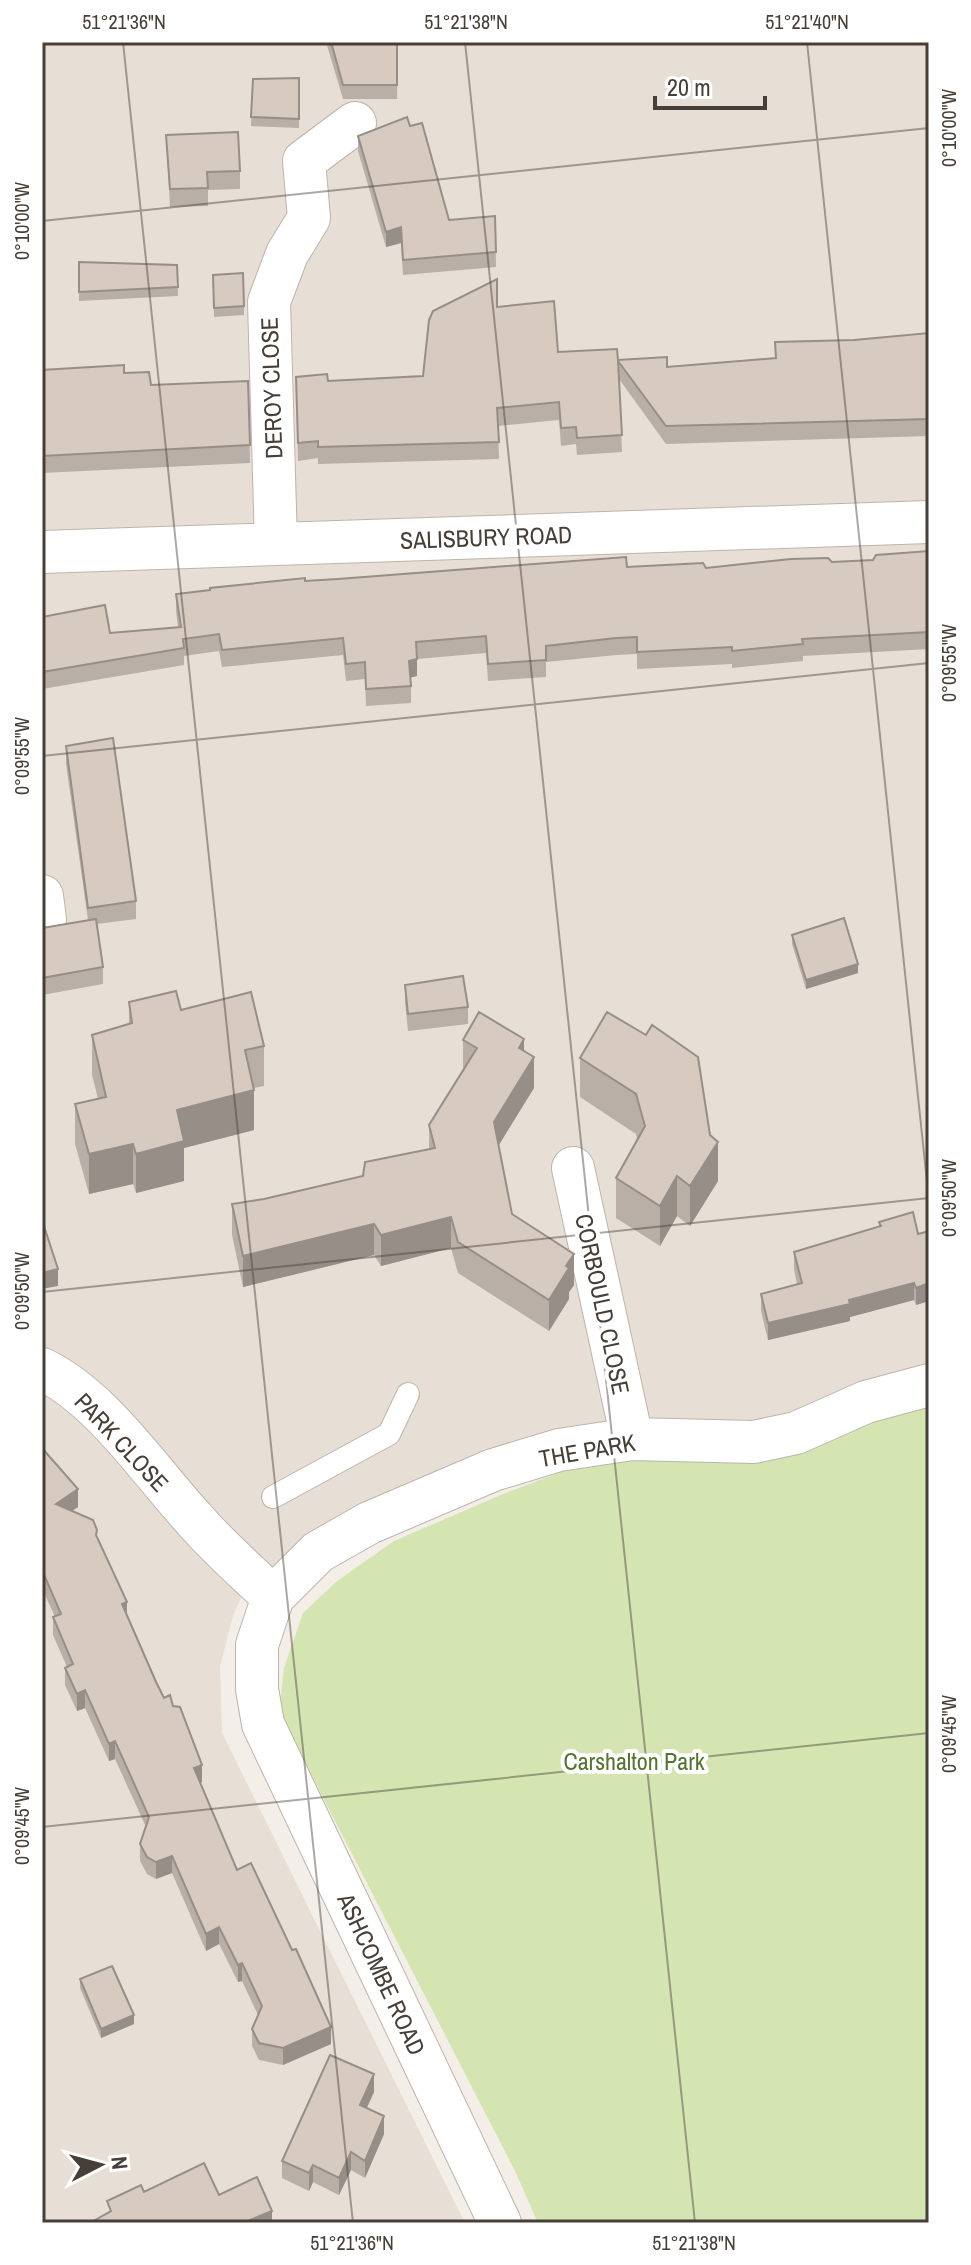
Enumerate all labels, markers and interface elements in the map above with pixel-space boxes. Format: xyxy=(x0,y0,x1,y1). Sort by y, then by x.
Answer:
text: 51°21'36"N xyxy=(82,8,166,35)
text: 51°21'38"N xyxy=(424,8,508,35)
text: 51°21'40"N xyxy=(765,8,849,35)
scale bar xyxy=(655,60,765,110)
text: 20 m xyxy=(667,71,711,103)
text: 0°10'00"W xyxy=(935,88,962,167)
text: 0°10'00"W xyxy=(8,181,35,260)
street label: DEROY CLOSE xyxy=(253,317,289,459)
street label: SALISBURY ROAD xyxy=(399,518,573,556)
text: 0°09'55"W xyxy=(935,623,962,702)
text: 0°09'55"W xyxy=(8,716,35,795)
text: 0°09'50"W xyxy=(935,1158,962,1237)
street label: CORBOULD CLOSE xyxy=(568,1211,638,1397)
text: 0°09'50"W xyxy=(8,1251,35,1330)
street label: PARK CLOSE xyxy=(68,1386,176,1498)
street label: THE PARK xyxy=(536,1426,638,1474)
text: 0°09'45"W xyxy=(935,1694,962,1773)
park label: Carshalton Park xyxy=(563,1745,705,1777)
text: 0°09'45"W xyxy=(8,1786,35,1865)
street label: ASHCOMBE ROAD xyxy=(330,1887,433,2060)
north arrow xyxy=(60,2125,140,2205)
text: N xyxy=(104,2155,135,2171)
text: 51°21'36"N xyxy=(310,2229,394,2256)
text: 51°21'38"N xyxy=(652,2229,736,2256)

